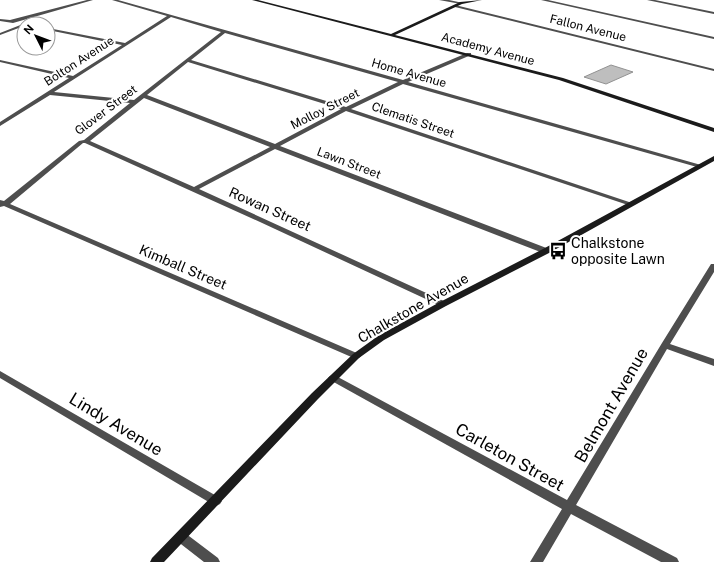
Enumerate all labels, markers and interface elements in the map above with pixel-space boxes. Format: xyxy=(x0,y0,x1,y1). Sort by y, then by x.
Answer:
street label: Fallon Avenue xyxy=(548,12,628,44)
north arrow xyxy=(16,16,56,56)
text: N xyxy=(21,22,36,37)
street label: Academy Avenue xyxy=(440,30,536,68)
street label: Bolton Avenue xyxy=(41,33,117,89)
street label: Home Avenue xyxy=(370,56,448,90)
street label: Glover Street xyxy=(72,82,140,138)
street label: Molloy Street xyxy=(288,86,362,132)
street label: Clematis Street xyxy=(370,99,457,141)
street label: Lawn Street xyxy=(315,144,383,182)
street label: Rowan Street xyxy=(227,184,313,234)
place label: Chalkstone opposite Lawn xyxy=(571,235,665,267)
street label: Kimball Street xyxy=(137,241,229,293)
bus stop icon: Chalkstone opposite Lawn xyxy=(548,241,568,261)
street label: Chalkstone Avenue xyxy=(355,270,471,346)
street label: Belmont Avenue xyxy=(570,344,652,466)
street label: Lindy Avenue xyxy=(66,388,166,460)
street label: Carleton Street xyxy=(452,419,568,495)

